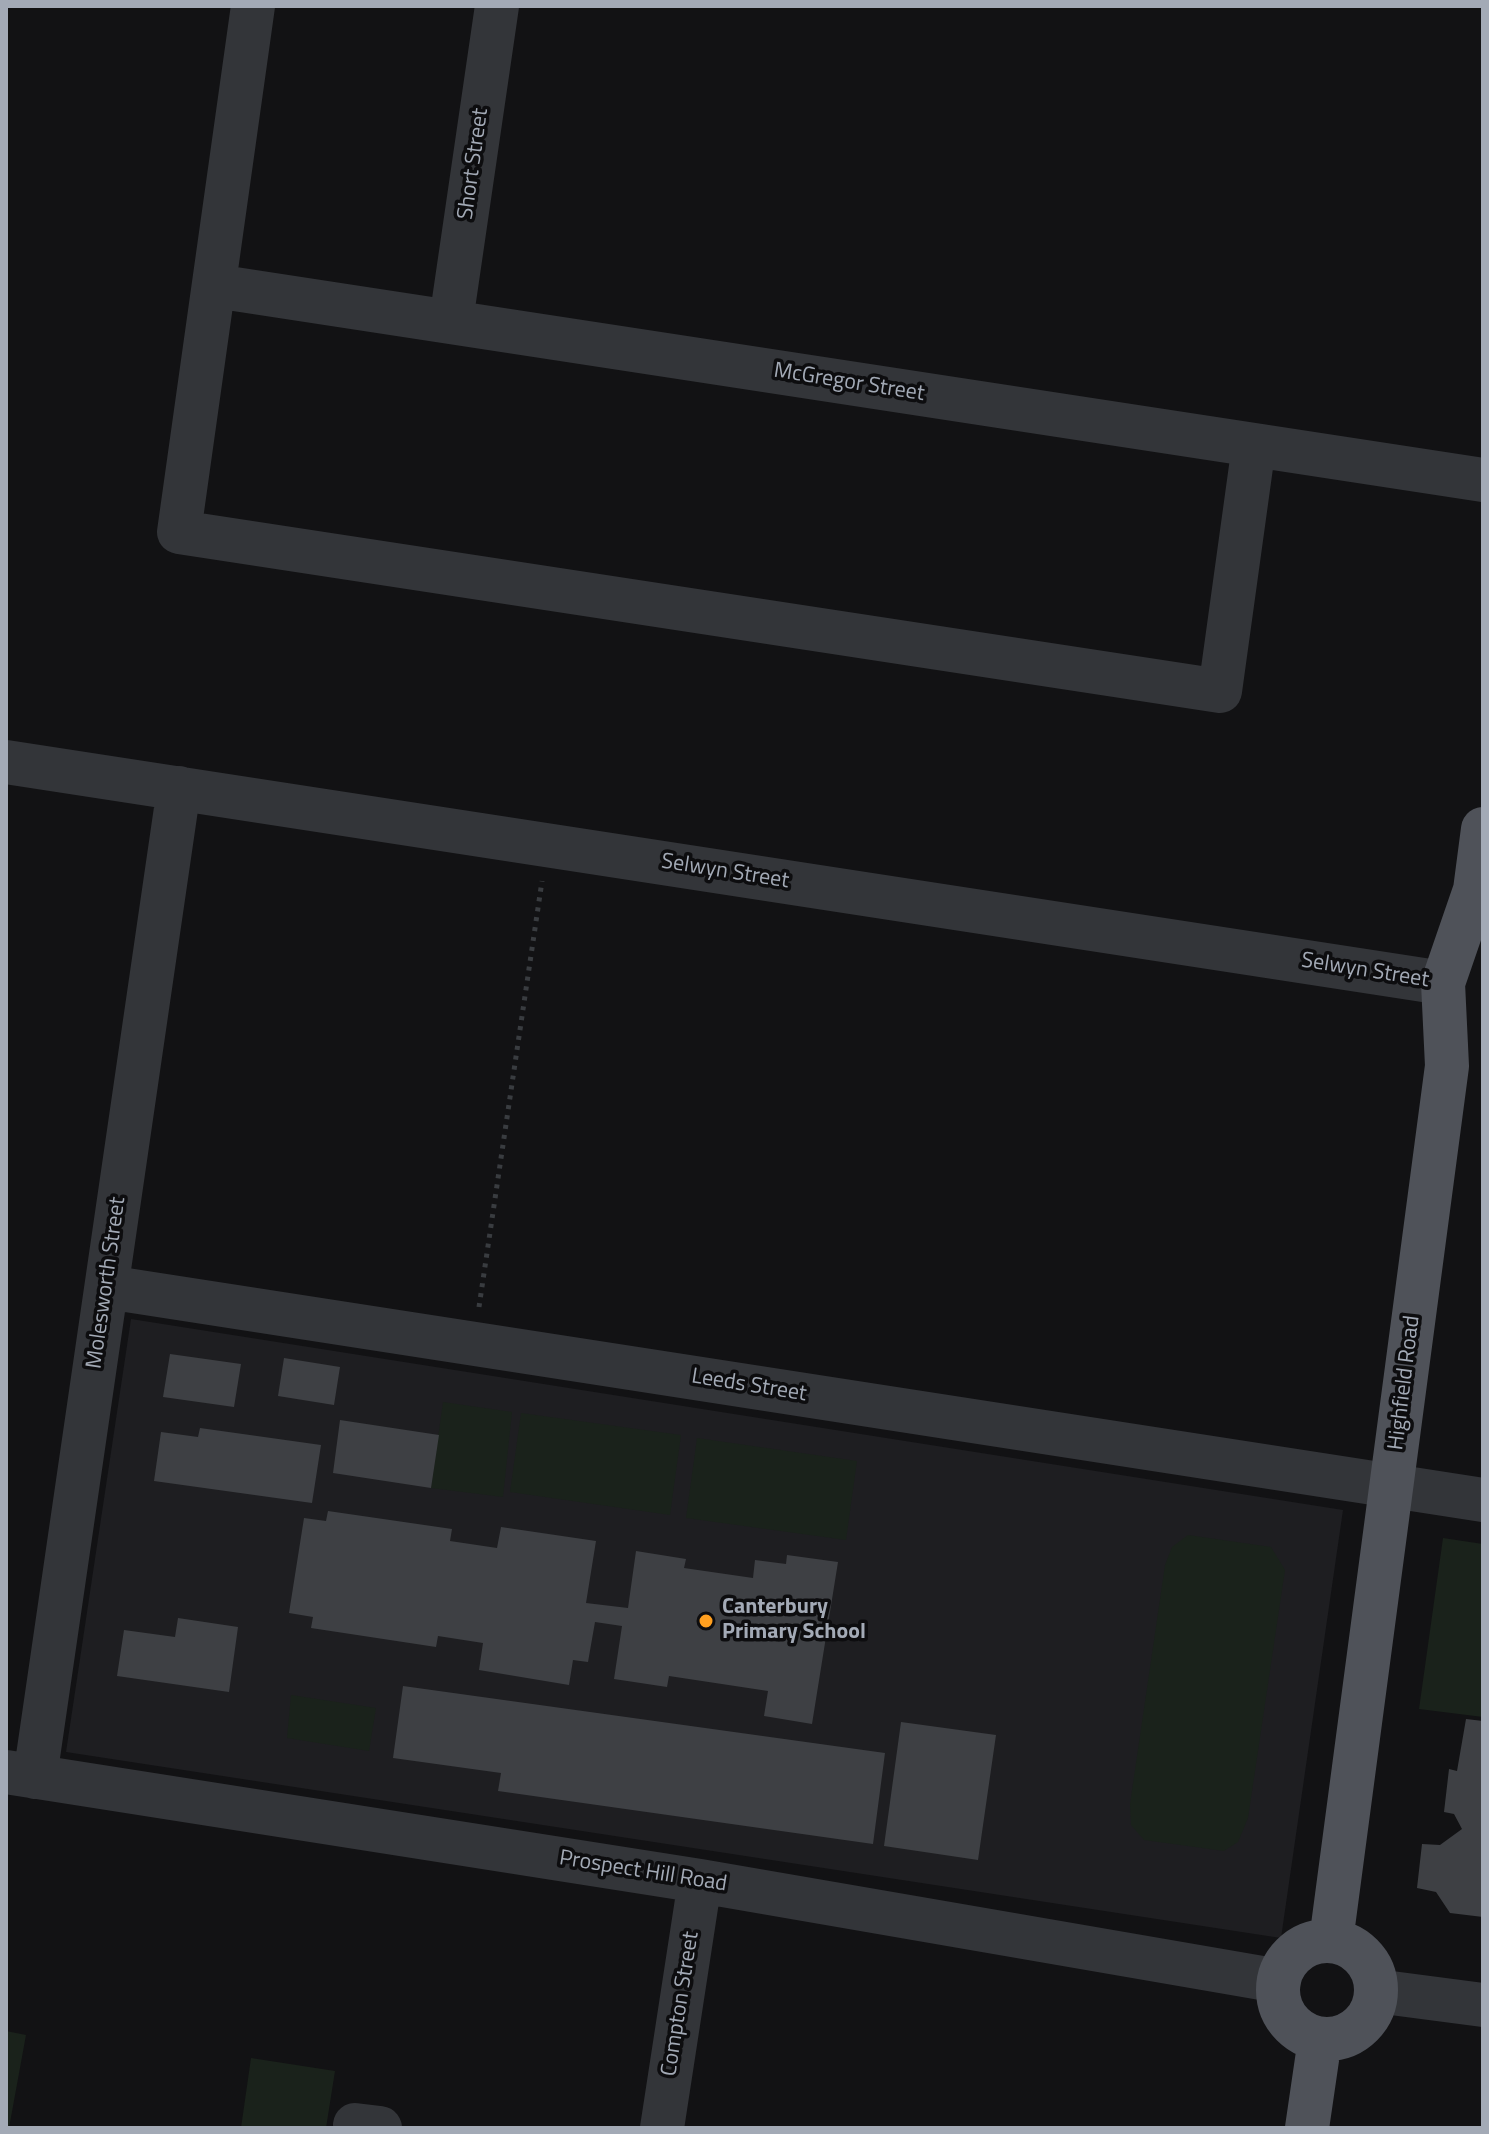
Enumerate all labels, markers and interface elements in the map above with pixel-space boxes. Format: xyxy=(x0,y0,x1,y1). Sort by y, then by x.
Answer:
street label: Short Street xyxy=(453,107,495,221)
street label: McGregor Street xyxy=(772,358,926,408)
street label: Selwyn Street xyxy=(659,849,791,895)
street label: Selwyn Street xyxy=(1299,948,1431,994)
street label: Molesworth Street xyxy=(82,1195,132,1371)
street label: Highfield Road xyxy=(1384,1314,1426,1452)
street label: Leeds Street xyxy=(690,1364,808,1408)
place label: Canterbury Primary School xyxy=(722,1595,866,1646)
marker: Canterbury Primary School xyxy=(697,1612,715,1630)
street label: Prospect Hill Road xyxy=(557,1846,729,1898)
street label: Compton Street xyxy=(657,1930,705,2078)

